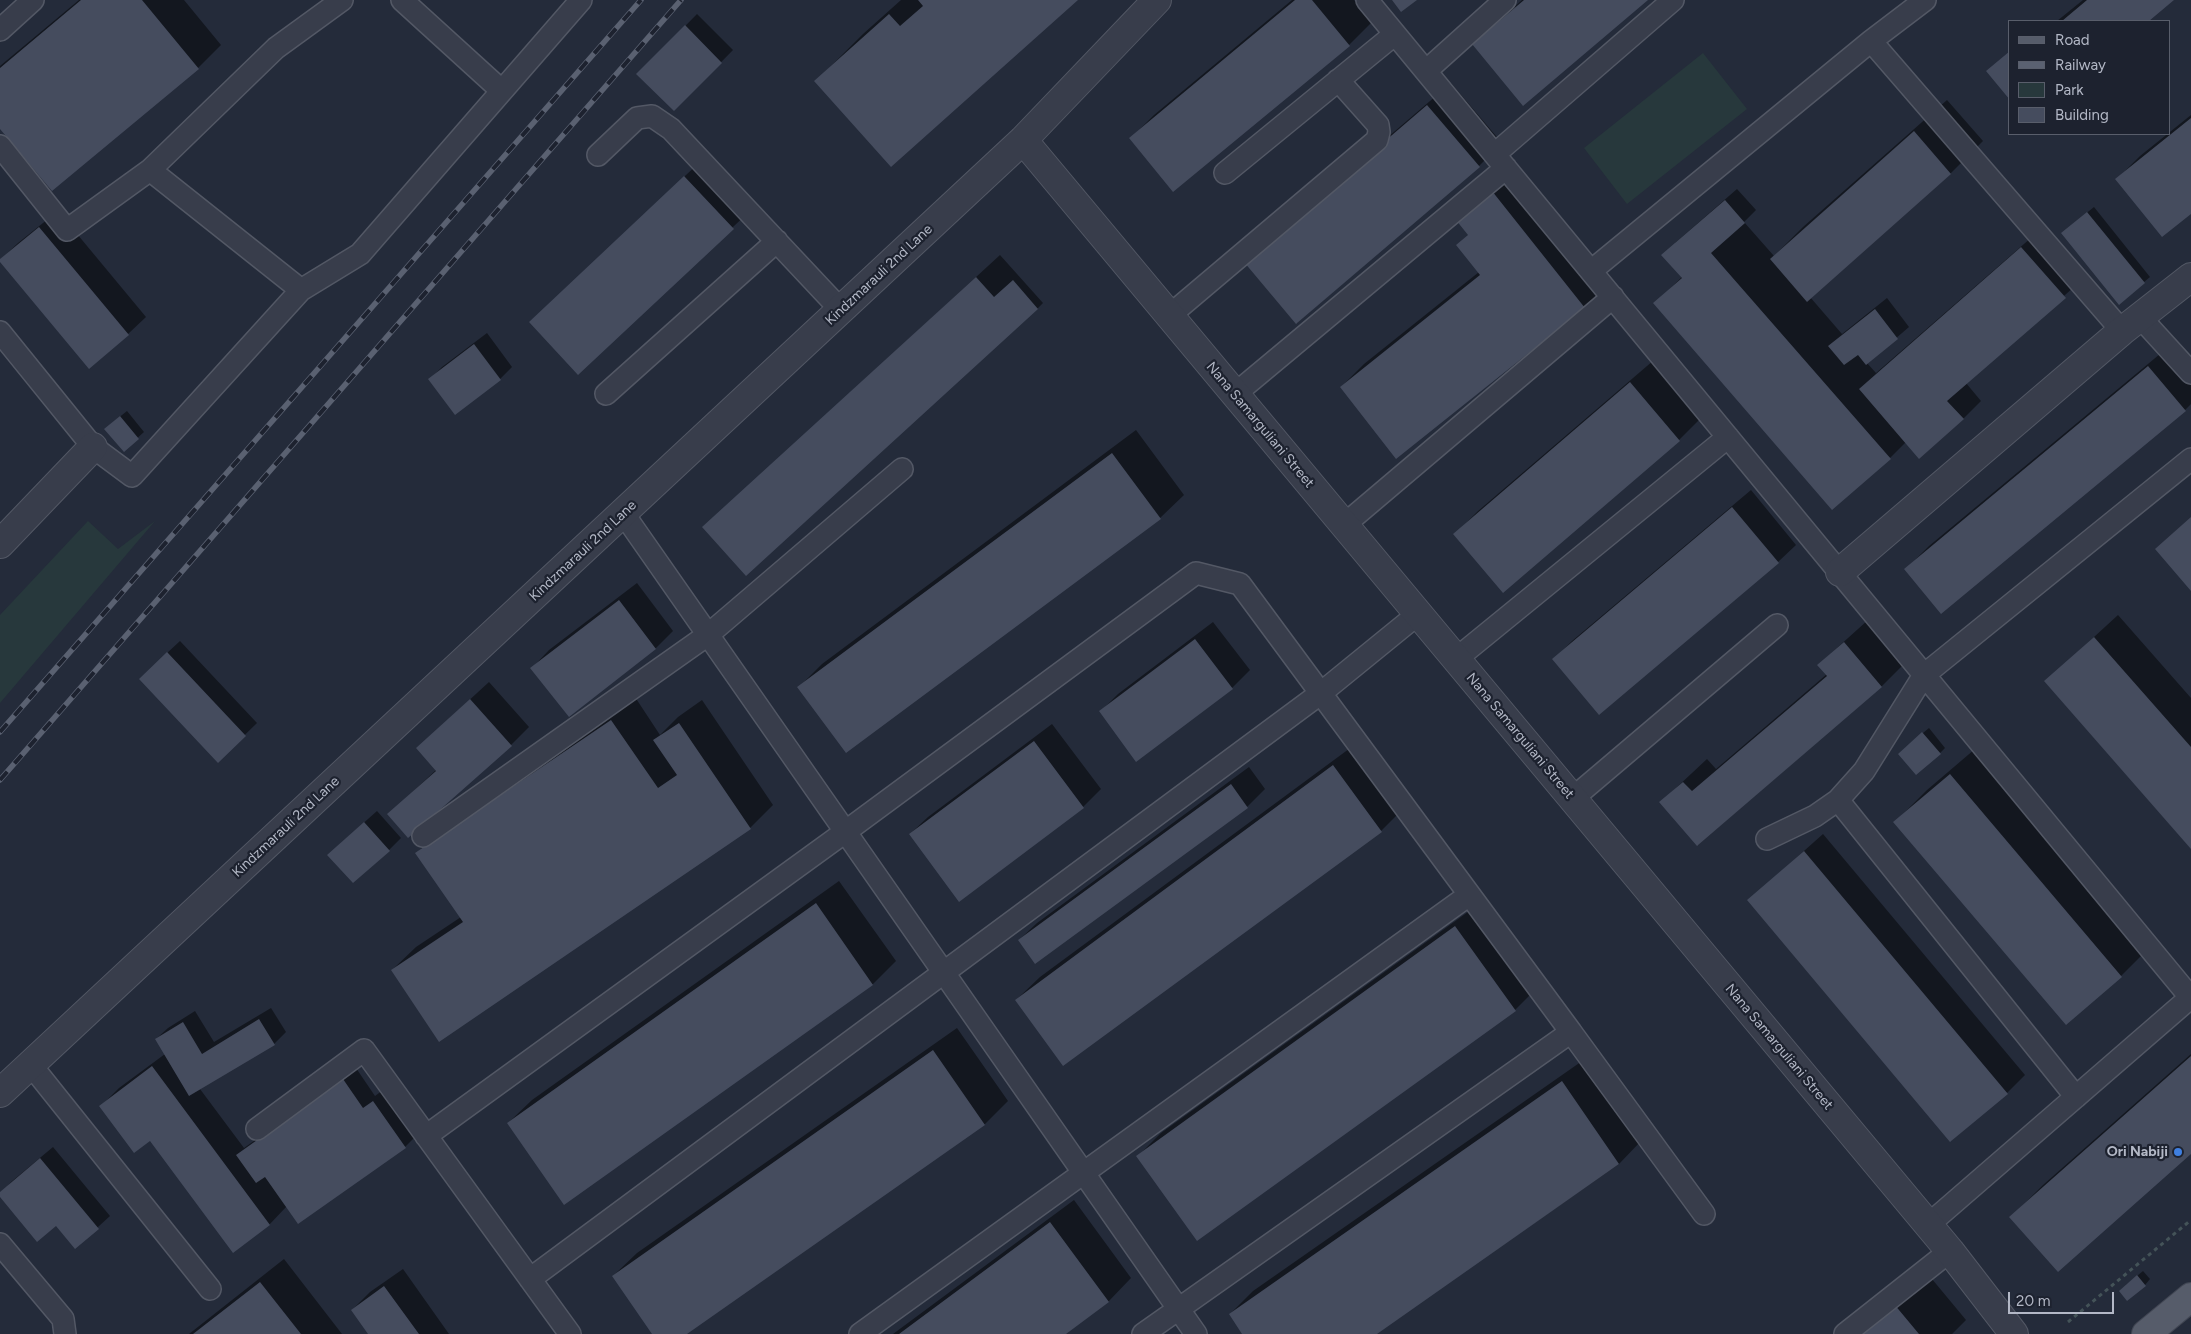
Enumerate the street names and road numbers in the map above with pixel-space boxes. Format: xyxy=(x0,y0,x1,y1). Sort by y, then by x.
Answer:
street label: Kindzmarauli 2nd Lane xyxy=(822,221,936,329)
street label: Nana Samarguliani Street xyxy=(1202,359,1318,491)
street label: Kindzmarauli 2nd Lane xyxy=(526,497,640,605)
street label: Nana Samarguliani Street xyxy=(1462,670,1578,802)
street label: Kindzmarauli 2nd Lane xyxy=(229,773,343,881)
street label: Nana Samarguliani Street xyxy=(1721,981,1837,1113)

